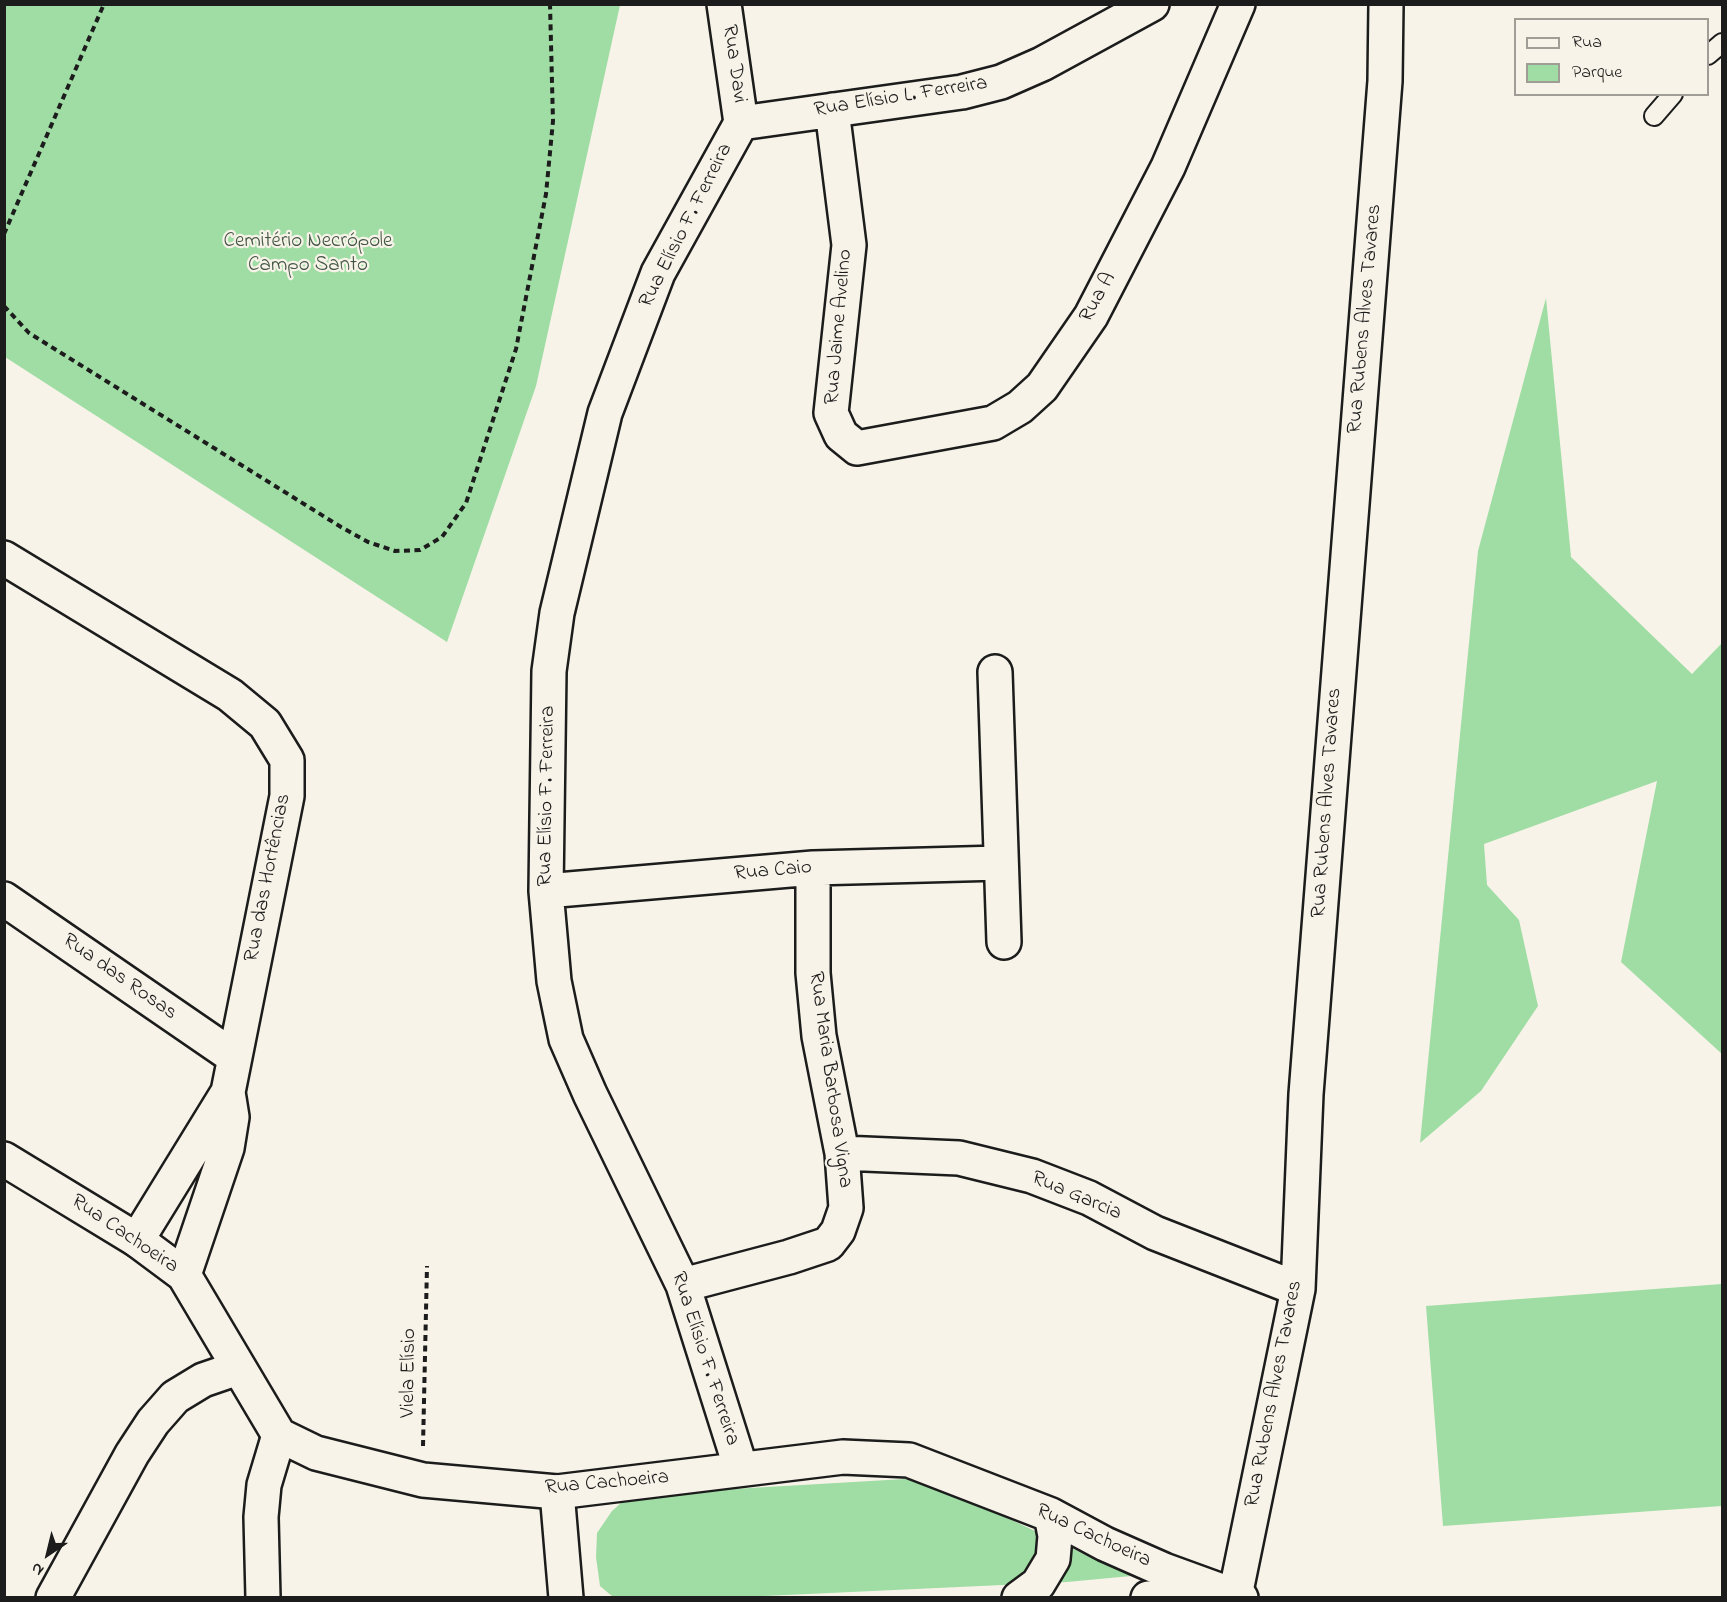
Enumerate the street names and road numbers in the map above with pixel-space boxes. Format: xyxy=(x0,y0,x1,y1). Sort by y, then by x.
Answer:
street label: Rua Davi xyxy=(715,23,751,105)
street label: Rua Elísio L. Ferreira xyxy=(813,72,989,124)
street label: Rua Elísio F. Ferreira xyxy=(635,140,739,312)
street label: Rua Rubens Alves Tavares xyxy=(1343,203,1389,435)
street label: Rua Jaime Avelino xyxy=(821,248,859,406)
street label: Rua A xyxy=(1075,269,1123,327)
street label: Rua Rubens Alves Tavares xyxy=(1307,687,1349,919)
street label: Rua Elísio F. Ferreira xyxy=(534,705,562,887)
street label: Rua das Hortências xyxy=(240,792,298,964)
street label: Rua Caio xyxy=(733,856,813,888)
street label: Rua das Rosas xyxy=(57,929,181,1027)
street label: Rua Maria Barbosa Vigna xyxy=(801,970,857,1190)
street label: Rua Garcia xyxy=(1027,1167,1125,1227)
street label: Rua Cachoeira xyxy=(65,1190,183,1280)
street label: Rua Elísio F. Ferreira xyxy=(664,1269,744,1449)
street label: Rua Rubens Alves Tavares xyxy=(1241,1278,1309,1510)
street label: Viela Elísio xyxy=(397,1328,423,1418)
street label: Rua Cachoeira xyxy=(544,1466,670,1502)
street label: Rua Cachoeira xyxy=(1031,1499,1155,1575)

